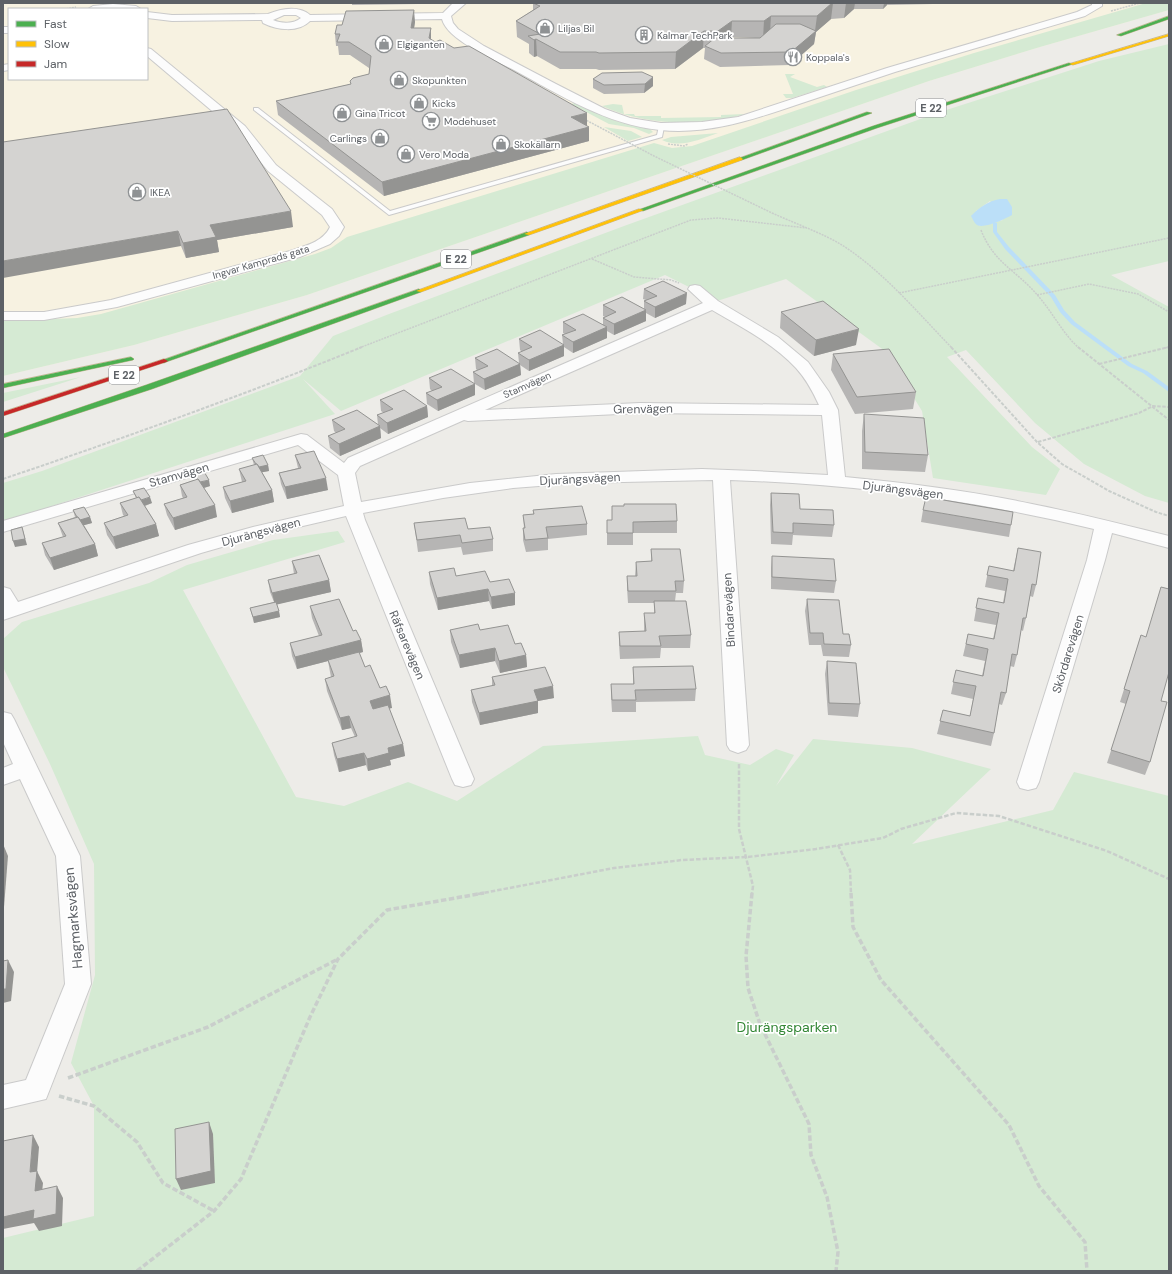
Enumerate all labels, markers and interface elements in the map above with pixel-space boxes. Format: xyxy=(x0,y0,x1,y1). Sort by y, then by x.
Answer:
legend xyxy=(8,8,148,80)
text: Fast xyxy=(44,16,67,32)
shop icon: Liljas Bil xyxy=(535,18,555,38)
place label: Liljas Bil xyxy=(558,22,594,35)
building icon: Kalmar TechPark xyxy=(634,25,654,45)
place label: Kalmar TechPark xyxy=(657,29,733,42)
shop icon: Elgiganten xyxy=(374,34,394,54)
text: Slow xyxy=(44,36,70,52)
place label: Elgiganten xyxy=(397,38,445,51)
restaurant icon: Koppala's xyxy=(783,47,803,67)
place label: Koppala's xyxy=(806,51,850,64)
text: Jam xyxy=(44,56,67,72)
shop icon: Skopunkten xyxy=(389,70,409,90)
place label: Skopunkten xyxy=(412,74,467,87)
shop icon: Kicks xyxy=(409,93,429,113)
place label: Kicks xyxy=(432,97,456,110)
road number: E 22 xyxy=(916,99,946,117)
shop icon: Gina Tricot xyxy=(332,103,352,123)
place label: Gina Tricot xyxy=(355,107,405,120)
supermarket icon: Modehuset xyxy=(421,111,441,131)
place label: Modehuset xyxy=(444,115,496,128)
shop icon: Carlings xyxy=(370,128,390,148)
place label: Carlings xyxy=(330,132,367,145)
shop icon: Skokällarn xyxy=(491,134,511,154)
place label: Skokällarn xyxy=(514,138,560,151)
shop icon: Vero Moda xyxy=(396,144,416,164)
place label: Vero Moda xyxy=(419,148,469,161)
shop icon: IKEA xyxy=(127,182,147,202)
place label: IKEA xyxy=(150,186,171,199)
street label: Ingvar Kamprads gata xyxy=(211,242,311,282)
road number: E 22 xyxy=(441,250,471,268)
road number: E 22 xyxy=(109,366,139,384)
street label: Stamvägen xyxy=(501,369,553,401)
street label: Grenvägen xyxy=(613,400,673,418)
street label: Stamvägen xyxy=(147,459,211,491)
street label: Djurängsvägen xyxy=(539,469,621,489)
street label: Djurängsvägen xyxy=(862,477,944,503)
street label: Djurängsvägen xyxy=(220,514,302,550)
street label: Bindarevägen xyxy=(719,572,739,648)
street label: Räfsarevägen xyxy=(385,608,429,682)
street label: Skördarevägen xyxy=(1048,613,1088,695)
street label: Hagmarksvägen xyxy=(60,867,86,969)
park label: Djurängsparken xyxy=(737,1018,837,1036)

